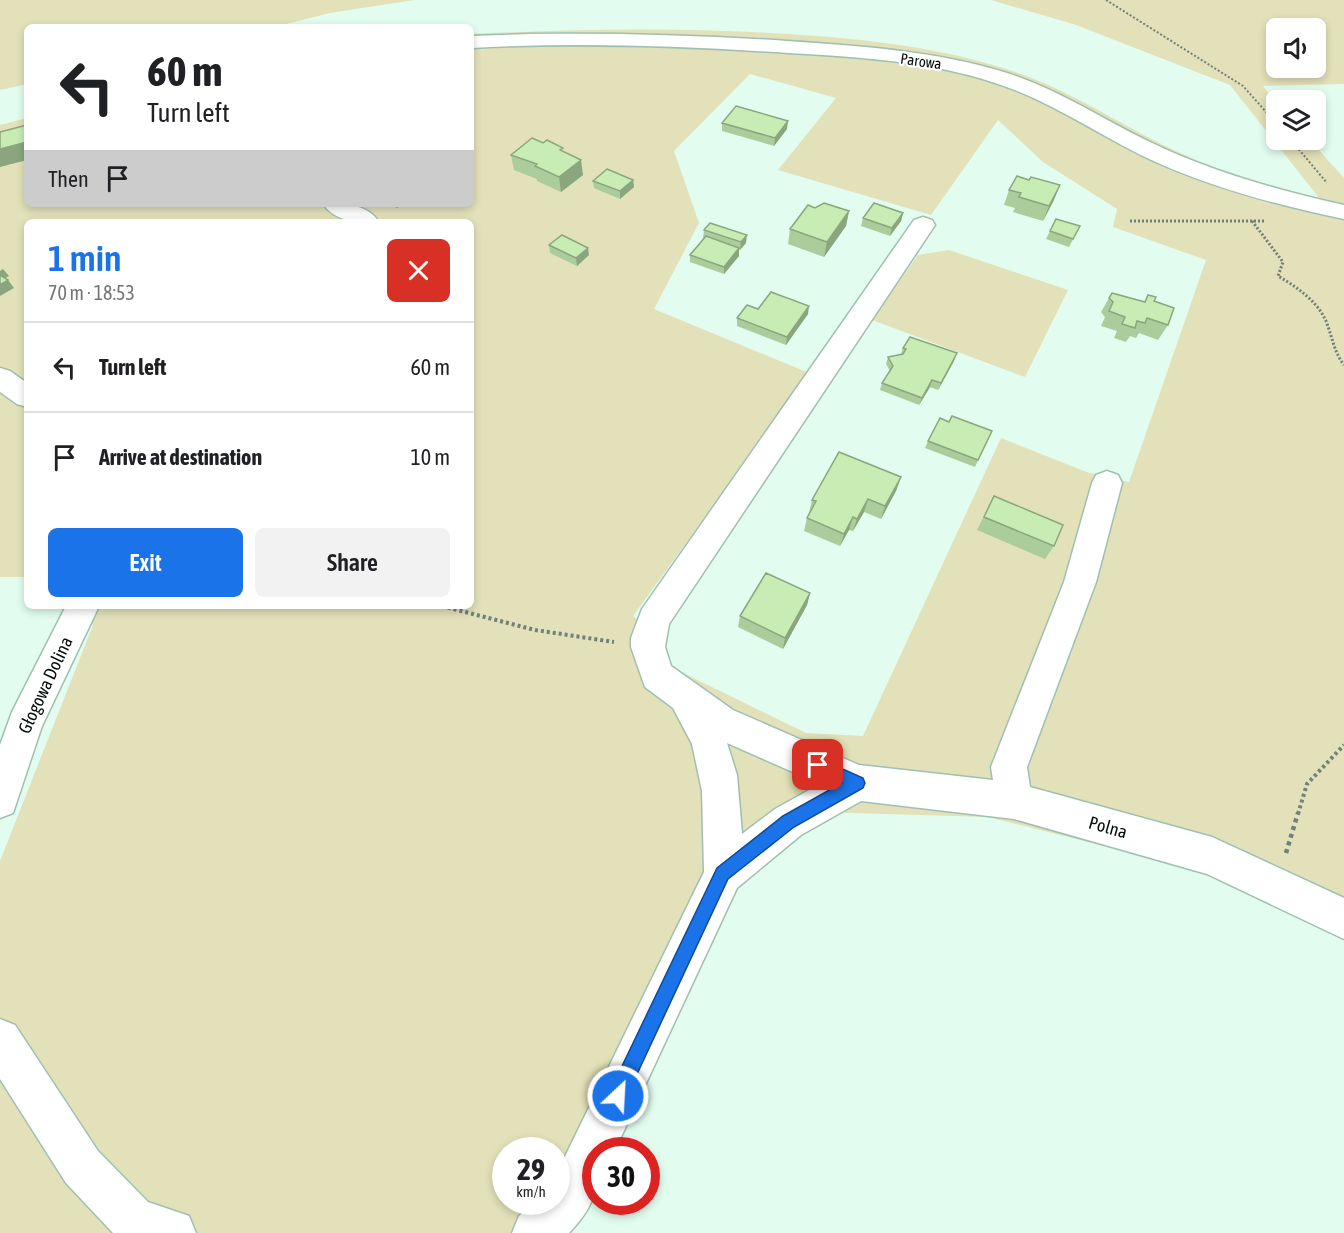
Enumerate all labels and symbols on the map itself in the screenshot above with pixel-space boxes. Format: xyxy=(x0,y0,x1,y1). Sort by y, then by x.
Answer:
street label: Parowa xyxy=(899,50,943,72)
street label: Głogowa Dolina xyxy=(13,633,77,737)
pin xyxy=(792,739,843,790)
street label: Polna xyxy=(1086,812,1130,842)
position arrow xyxy=(586,1064,650,1128)
speed limit sign: 30 xyxy=(582,1137,660,1215)

